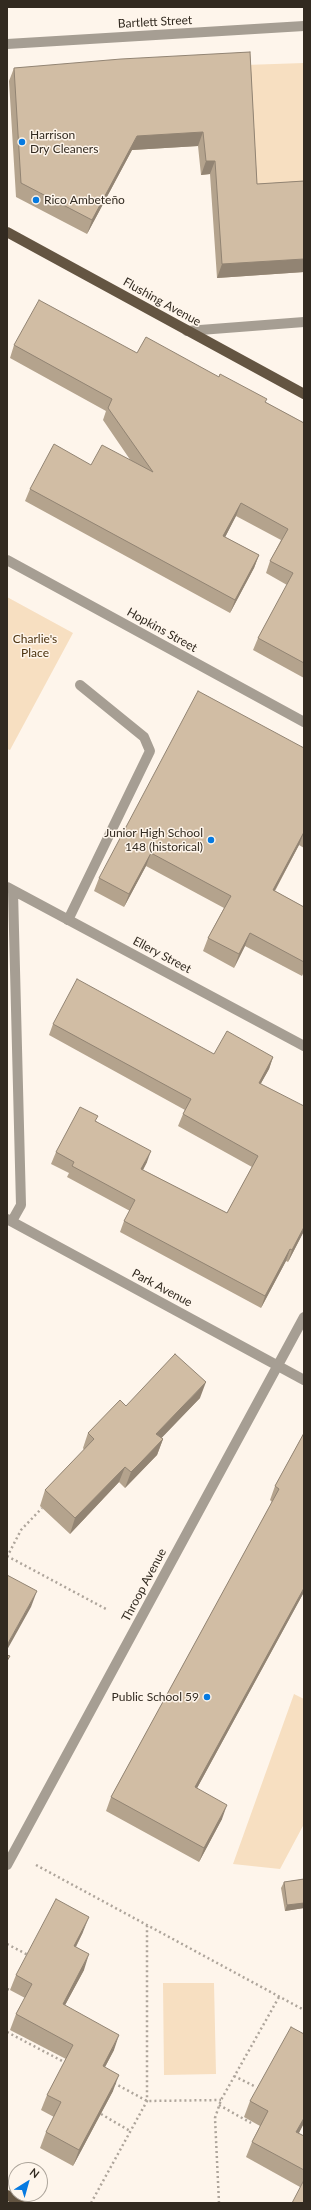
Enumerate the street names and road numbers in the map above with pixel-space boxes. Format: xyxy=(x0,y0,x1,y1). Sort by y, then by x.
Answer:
street label: Bartlett Street xyxy=(118,13,192,31)
street label: Flushing Avenue xyxy=(121,275,203,329)
street label: Hopkins Street xyxy=(124,605,200,655)
street label: Ellery Street xyxy=(130,934,194,976)
street label: Park Avenue xyxy=(129,1266,195,1310)
street label: Throop Avenue xyxy=(119,1546,169,1624)

